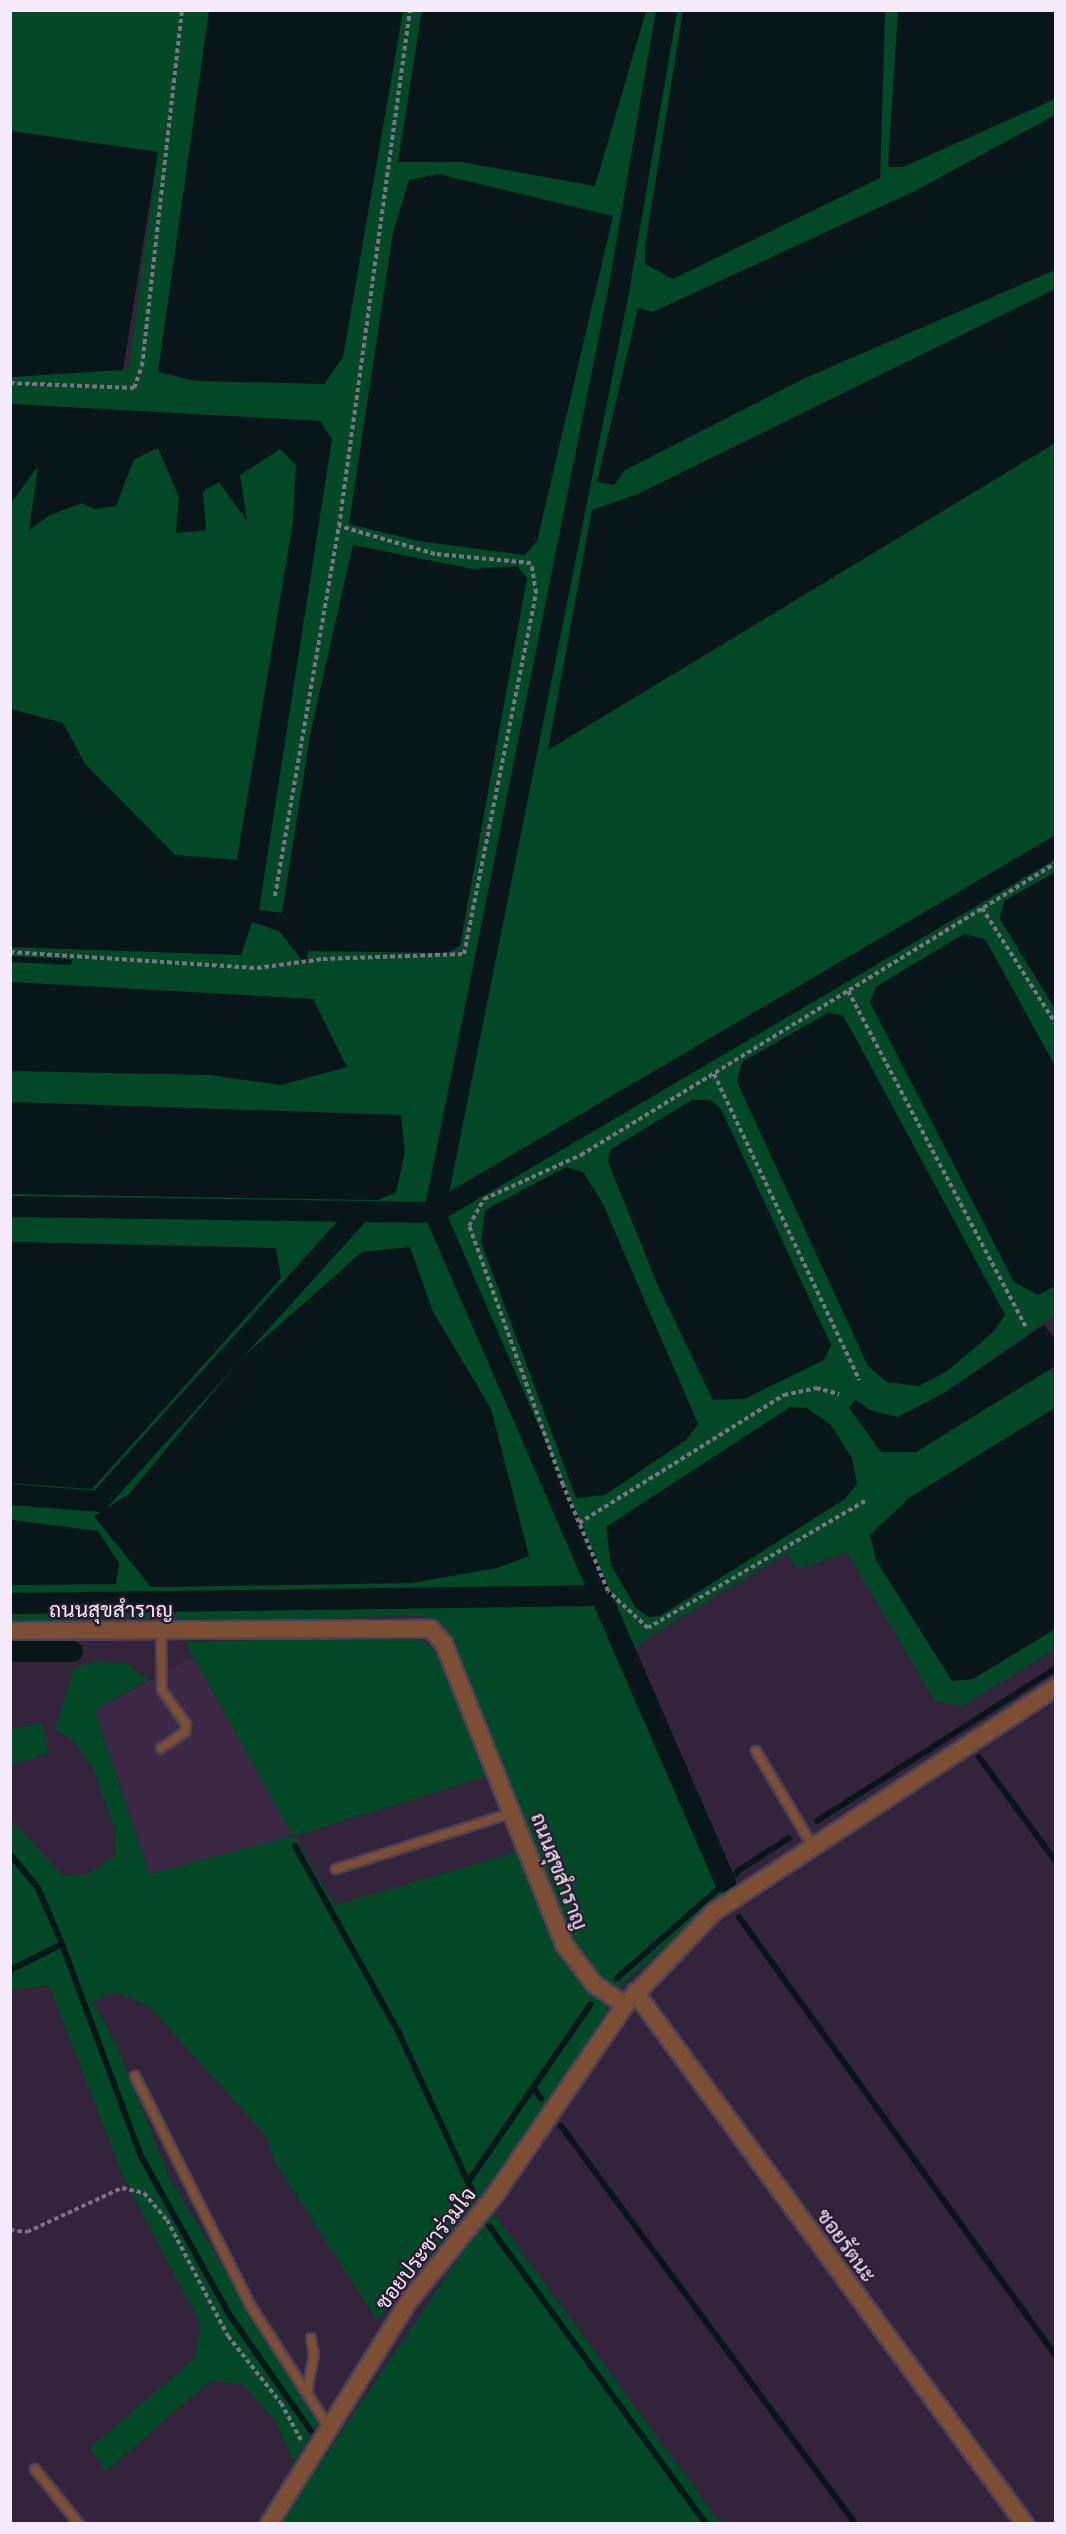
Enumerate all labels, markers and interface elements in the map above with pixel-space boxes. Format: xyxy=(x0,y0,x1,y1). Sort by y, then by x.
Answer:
street label: ถนนสุขสำราญ xyxy=(49,1596,173,1622)
street label: ถนนสุขสำราญ xyxy=(526,1809,594,1933)
street label: ซอยประชาร่วมใจ xyxy=(369,2182,481,2314)
street label: ซอยรัตนะ xyxy=(812,2203,882,2287)

